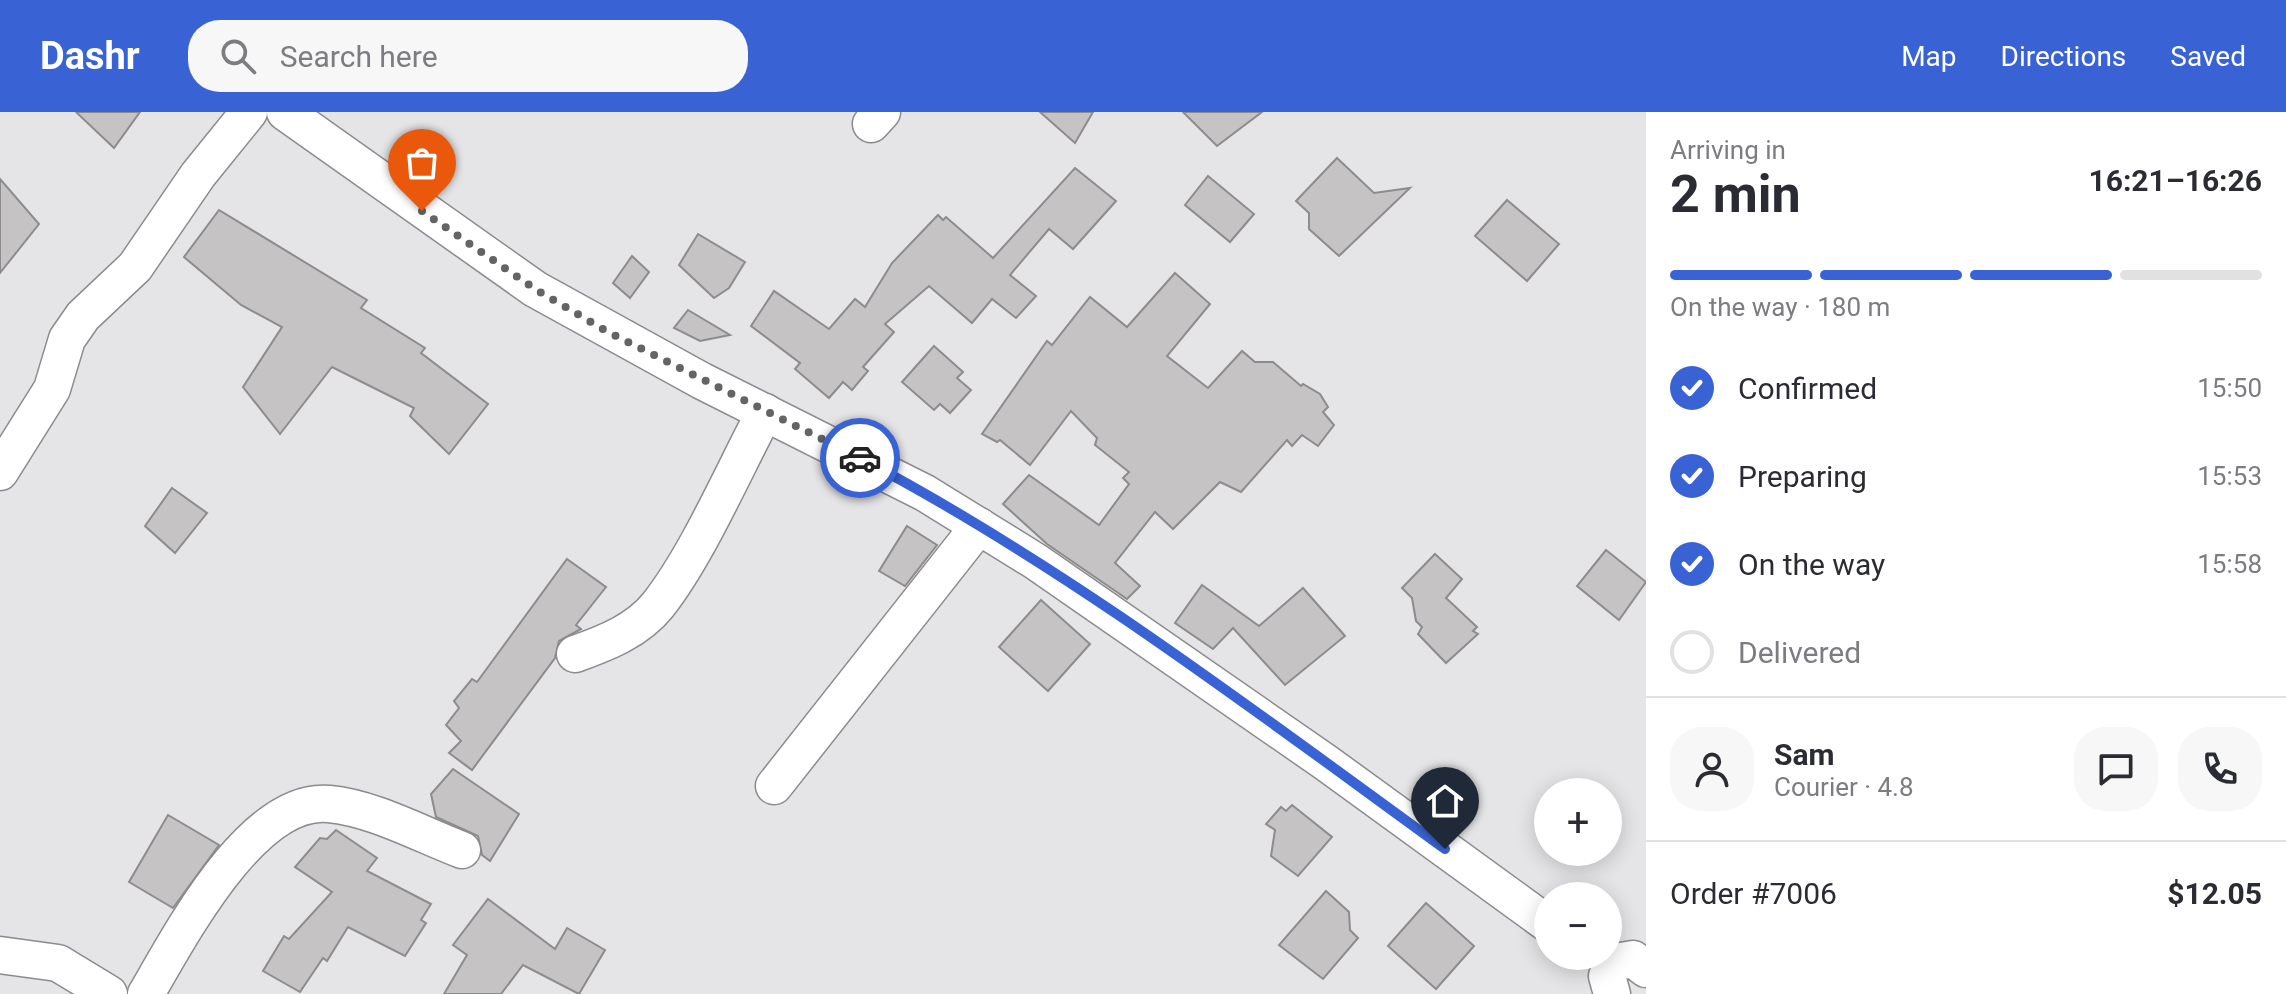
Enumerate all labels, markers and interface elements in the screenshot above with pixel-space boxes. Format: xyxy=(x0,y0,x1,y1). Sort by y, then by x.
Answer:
search box xyxy=(188,20,748,92)
text: Dashr xyxy=(40,34,140,78)
icon: search xyxy=(216,34,260,78)
text: Search here xyxy=(280,39,438,74)
text: Map xyxy=(1901,40,1957,73)
text: Directions xyxy=(2001,40,2126,73)
text: Saved xyxy=(2170,40,2246,73)
pin xyxy=(388,129,456,211)
text: Arriving in xyxy=(1670,135,1786,165)
icon: bag xyxy=(400,141,444,185)
text: 16:21–16:26 xyxy=(2088,163,2262,198)
text: 2 min xyxy=(1670,164,1801,225)
text: On the way · 180 m xyxy=(1670,292,1890,322)
icon: check xyxy=(1670,366,1714,410)
text: Confirmed xyxy=(1738,371,1877,406)
text: 15:50 xyxy=(2197,373,2262,403)
courier xyxy=(820,418,900,498)
icon: car xyxy=(838,436,882,480)
icon: check xyxy=(1670,454,1714,498)
text: Preparing xyxy=(1738,459,1867,494)
text: 15:53 xyxy=(2197,461,2262,491)
icon: check xyxy=(1670,542,1714,586)
text: On the way xyxy=(1738,547,1885,582)
text: 15:58 xyxy=(2197,549,2262,579)
text: Delivered xyxy=(1738,635,1861,670)
button: person xyxy=(1670,727,1754,811)
button: chat xyxy=(2074,727,2158,811)
button: phone xyxy=(2178,727,2262,811)
text: Sam xyxy=(1774,737,1835,772)
pin xyxy=(1411,767,1479,849)
text: Courier · 4.8 xyxy=(1774,772,1914,802)
map controls xyxy=(1534,778,1622,970)
button: + xyxy=(1534,778,1622,866)
icon: home xyxy=(1423,779,1467,823)
text: Order #7006 xyxy=(1670,876,1837,911)
text: $12.05 xyxy=(2167,876,2262,911)
button: − xyxy=(1534,882,1622,970)

